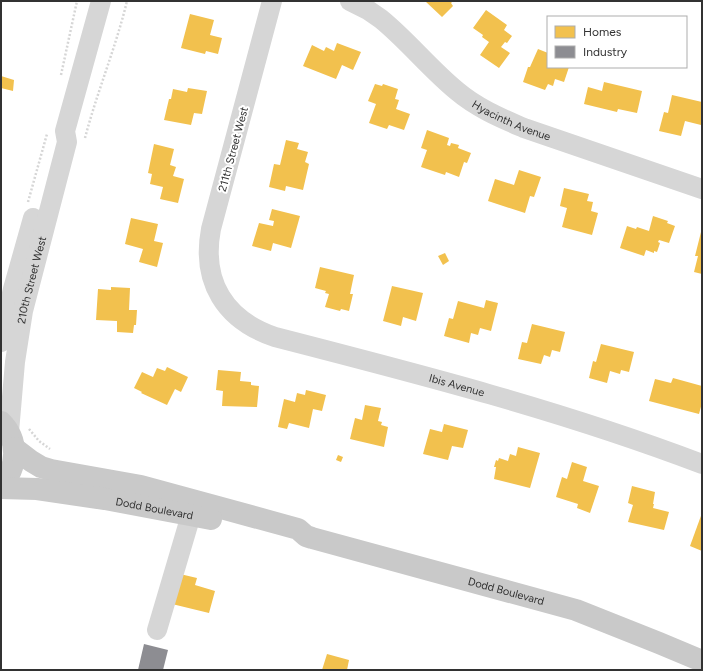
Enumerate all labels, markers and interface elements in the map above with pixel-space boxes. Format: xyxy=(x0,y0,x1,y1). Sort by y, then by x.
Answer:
legend xyxy=(547,16,687,68)
text: Homes xyxy=(583,25,622,39)
text: Industry xyxy=(583,45,628,59)
street label: Hyacinth Avenue xyxy=(470,98,552,144)
street label: 211th Street West xyxy=(216,105,251,193)
street label: 210th Street West xyxy=(15,235,49,325)
street label: Ibis Avenue xyxy=(427,372,486,399)
street label: Dodd Boulevard xyxy=(115,495,194,522)
street label: Dodd Boulevard xyxy=(467,575,546,608)

